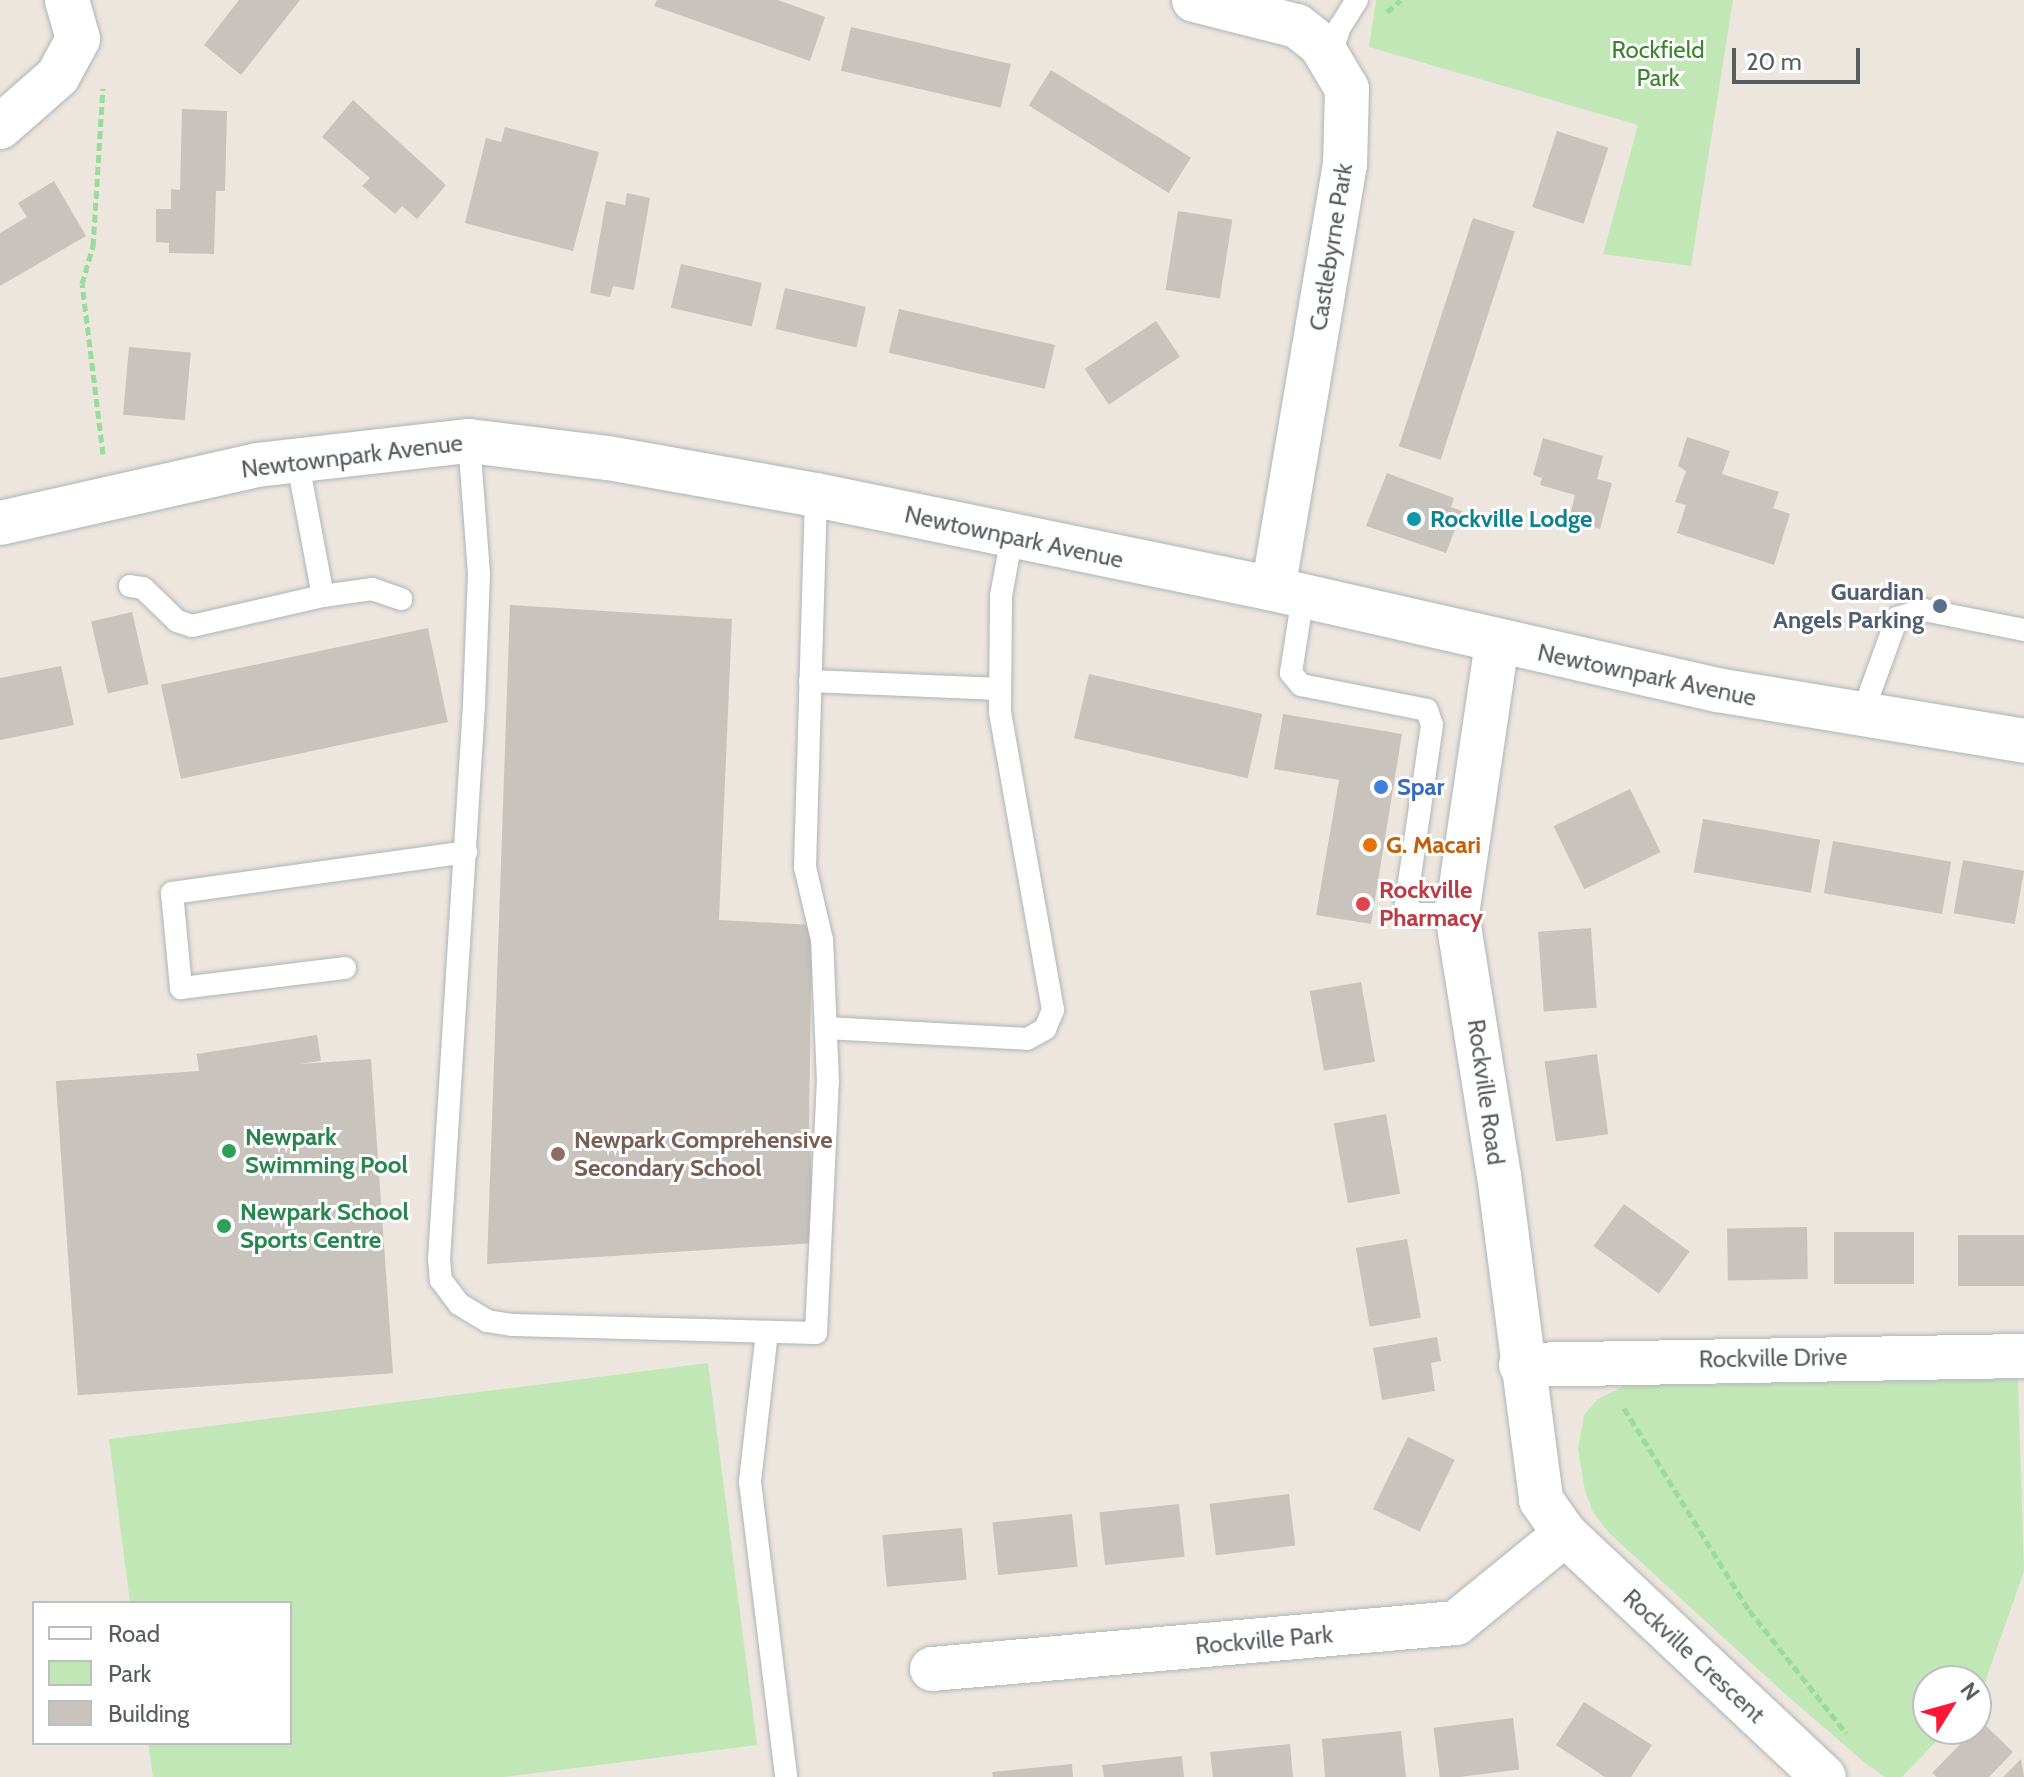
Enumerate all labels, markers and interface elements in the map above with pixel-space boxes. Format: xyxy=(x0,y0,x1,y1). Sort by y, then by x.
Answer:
scale bar xyxy=(1736,32,1864,82)
park label: Rockfield Park xyxy=(1611,36,1705,92)
text: 20 m xyxy=(1746,47,1802,76)
street label: Castlebyrne Park xyxy=(1304,161,1358,333)
street label: Newtownpark Avenue xyxy=(240,428,464,484)
street label: Newtownpark Avenue xyxy=(902,500,1126,574)
place label: Rockville Lodge xyxy=(1430,505,1592,533)
marker: Rockville Lodge xyxy=(1405,510,1423,528)
place label: Guardian Angels Parking xyxy=(1773,578,1924,634)
marker: Guardian Angels Parking xyxy=(1931,597,1949,615)
street label: Newtownpark Avenue xyxy=(1535,638,1759,712)
place label: Spar xyxy=(1397,773,1444,801)
marker: Spar xyxy=(1372,778,1390,796)
place label: G. Macari xyxy=(1386,831,1481,859)
marker: G. Macari xyxy=(1361,836,1379,854)
place label: Rockville Pharmacy xyxy=(1379,876,1483,932)
marker: Rockville Pharmacy xyxy=(1354,895,1372,913)
street label: Rockville Road xyxy=(1462,1017,1510,1167)
place label: Newpark Swimming Pool xyxy=(245,1123,408,1179)
place label: Newpark Comprehensive Secondary School xyxy=(574,1126,833,1182)
marker: Newpark Swimming Pool xyxy=(220,1142,238,1160)
marker: Newpark Comprehensive Secondary School xyxy=(549,1145,567,1163)
place label: Newpark School Sports Centre xyxy=(240,1198,409,1254)
marker: Newpark School Sports Centre xyxy=(215,1217,233,1235)
street label: Rockville Drive xyxy=(1699,1342,1847,1374)
street label: Rockville Crescent xyxy=(1617,1583,1771,1729)
legend xyxy=(32,1601,292,1745)
text: Road xyxy=(108,1619,160,1648)
street label: Rockville Park xyxy=(1194,1620,1334,1660)
text: Park xyxy=(108,1659,151,1688)
north arrow xyxy=(1912,1665,1992,1745)
text: N xyxy=(1955,1677,1985,1706)
text: Building xyxy=(108,1699,189,1728)

